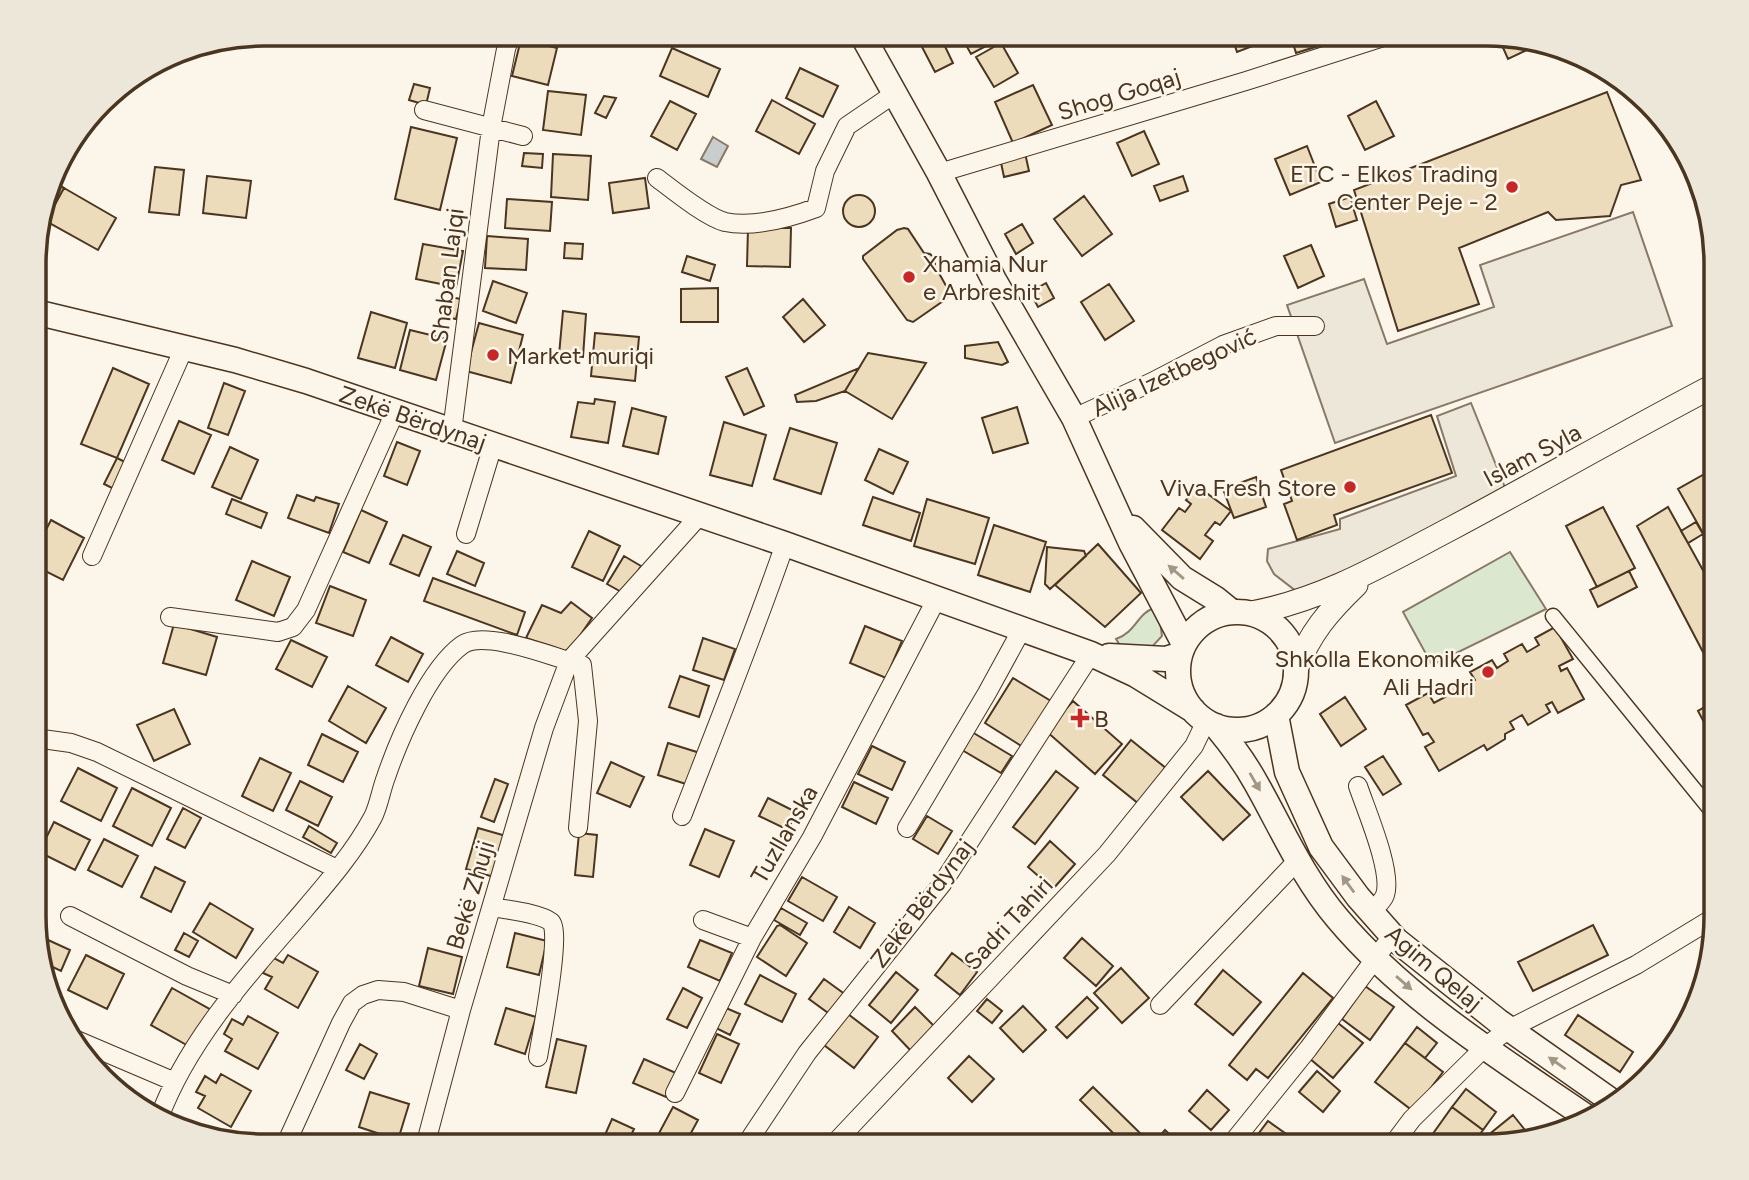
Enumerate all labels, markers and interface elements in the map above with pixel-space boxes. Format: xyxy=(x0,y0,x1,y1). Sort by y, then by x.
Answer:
street label: Shog Goqaj xyxy=(1054,62,1184,126)
place label: ETC - Elkos Trading Center Peje - 2 xyxy=(1290,159,1498,216)
marker: ETC - Elkos Trading Center Peje - 2 xyxy=(1504,179,1520,195)
street label: Shaban Lajqi xyxy=(424,206,470,346)
place label: Xhamia Nur e Arbreshit xyxy=(923,249,1048,306)
marker: Xhamia Nur e Arbreshit xyxy=(901,269,917,285)
street label: Alija Izetbegović xyxy=(1087,321,1261,423)
place label: Market muriqi xyxy=(507,341,654,370)
marker: Market muriqi xyxy=(485,347,501,363)
street label: Zekë Bërdynaj xyxy=(336,379,490,457)
street label: Islam Syla xyxy=(1478,417,1586,493)
place label: Viva Fresh Store xyxy=(1160,473,1336,502)
marker: Viva Fresh Store xyxy=(1342,479,1358,495)
one-way arrow xyxy=(1168,565,1185,580)
place label: Shkolla Ekonomike Ali Hadri xyxy=(1275,644,1474,701)
marker: Shkolla Ekonomike Ali Hadri xyxy=(1480,664,1496,680)
place label: B xyxy=(1094,704,1109,733)
marker: B xyxy=(1072,710,1088,726)
one-way arrow xyxy=(1249,773,1261,792)
street label: Tuzllanska xyxy=(744,780,824,888)
street label: Zekë Bërdynaj xyxy=(864,833,980,973)
street label: Bekë Zhuji xyxy=(440,837,500,953)
street label: Sadri Tahiri xyxy=(957,870,1059,976)
one-way arrow xyxy=(1341,875,1355,893)
street label: Agim Qelaj xyxy=(1380,919,1488,1017)
one-way arrow xyxy=(1395,975,1412,990)
one-way arrow xyxy=(1548,1056,1566,1070)

